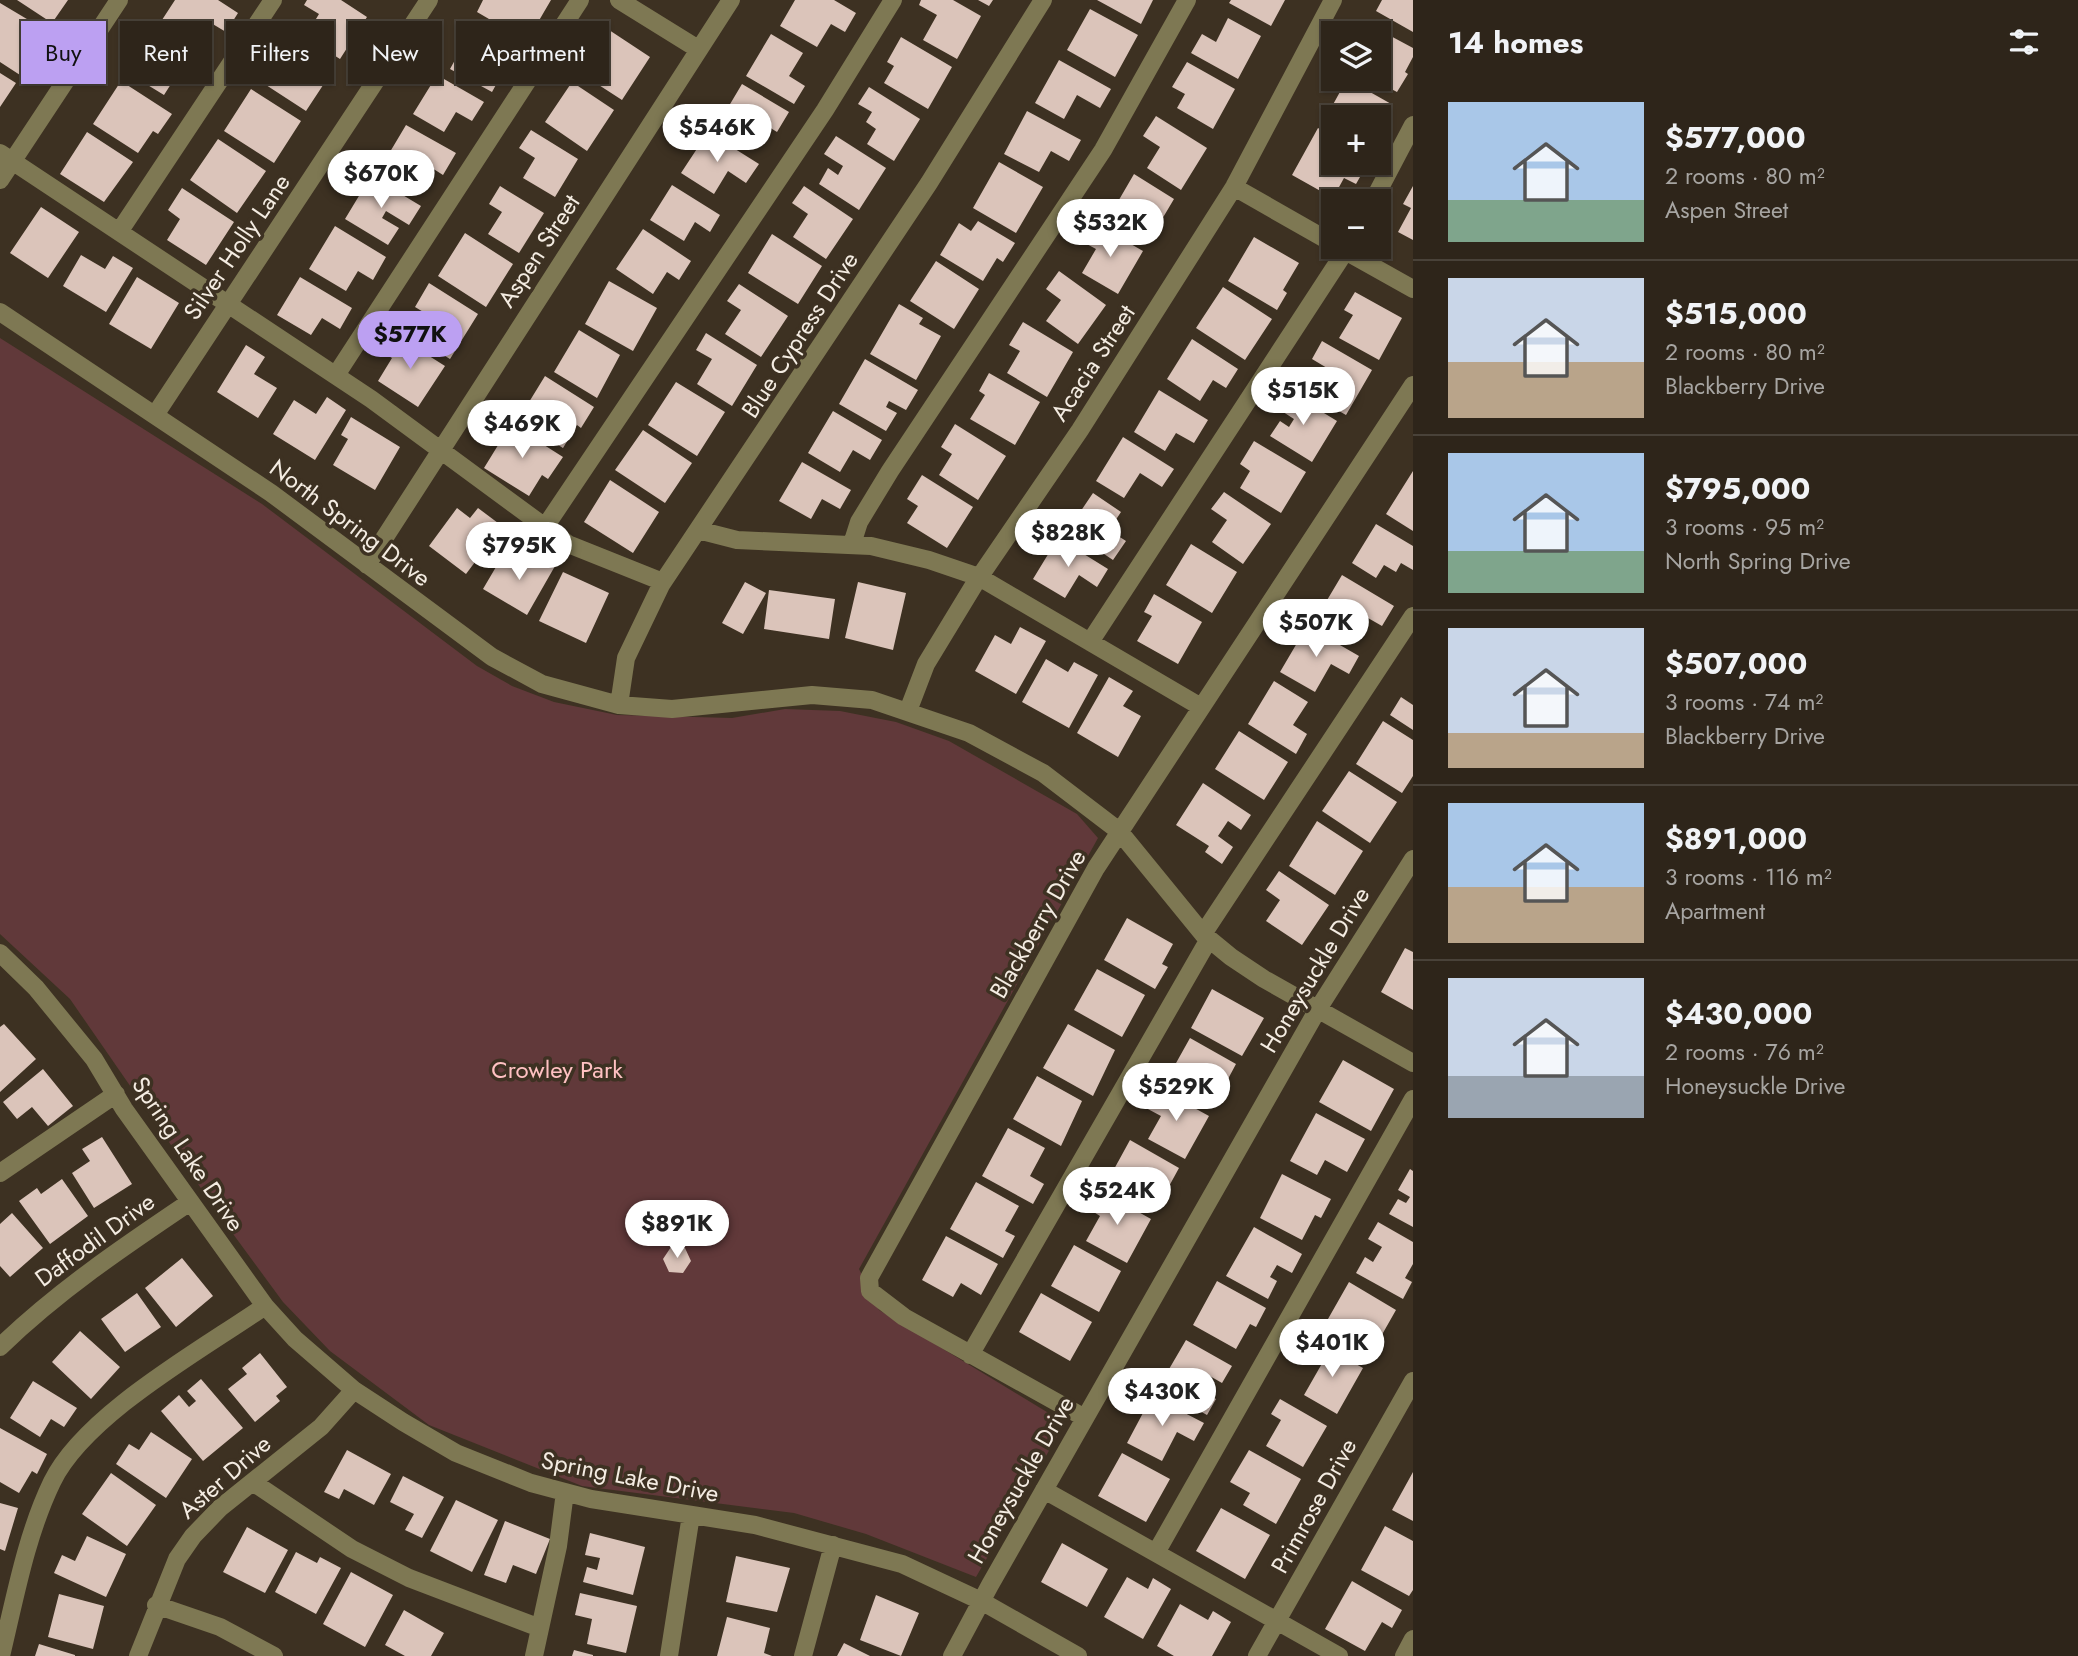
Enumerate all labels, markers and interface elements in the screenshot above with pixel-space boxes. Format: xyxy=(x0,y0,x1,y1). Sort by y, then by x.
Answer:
chip: Buy xyxy=(21,21,106,84)
chip: Rent xyxy=(120,21,212,84)
chip: Filters xyxy=(226,21,334,84)
chip: New xyxy=(348,21,442,84)
chip: Apartment xyxy=(456,21,609,84)
map controls xyxy=(1321,21,1391,259)
button: layers xyxy=(1321,21,1391,91)
text: 14 homes xyxy=(1448,21,1583,64)
icon: filters xyxy=(2005,23,2043,61)
pin: $546K xyxy=(668,104,766,164)
button: + xyxy=(1321,105,1391,175)
text: $546K xyxy=(679,110,755,144)
text: $577,000 xyxy=(1665,116,1806,159)
icon: home xyxy=(1504,130,1588,214)
pin: $670K xyxy=(332,150,430,210)
text: $670K xyxy=(344,156,418,190)
text: 2 rooms · 80 m² xyxy=(1665,159,1825,193)
street label: Silver Holly Lane xyxy=(175,167,298,327)
street label: Aspen Street xyxy=(489,187,588,314)
button: − xyxy=(1321,189,1391,259)
text: Aspen Street xyxy=(1665,193,1788,227)
pin: $532K xyxy=(1061,200,1159,259)
text: $532K xyxy=(1073,205,1147,239)
street label: Blue Cypress Drive xyxy=(733,245,867,425)
text: $515,000 xyxy=(1665,292,1807,335)
street label: Acacia Street xyxy=(1042,297,1143,428)
icon: home xyxy=(1504,306,1588,390)
pin: $577K xyxy=(361,312,459,371)
text: $577K xyxy=(374,317,446,351)
text: 2 rooms · 80 m² xyxy=(1665,335,1825,369)
pin: $515K xyxy=(1254,368,1352,427)
text: Blackberry Drive xyxy=(1665,369,1825,403)
text: $515K xyxy=(1267,373,1339,407)
pin: $469K xyxy=(473,400,571,460)
text: $469K xyxy=(483,406,561,440)
street label: North Spring Drive xyxy=(262,450,438,595)
text: $795,000 xyxy=(1665,467,1810,510)
icon: home xyxy=(1504,481,1588,565)
pin: $828K xyxy=(1019,510,1117,569)
text: 3 rooms · 95 m² xyxy=(1665,510,1824,544)
text: $828K xyxy=(1031,515,1105,549)
pin: $795K xyxy=(470,522,568,582)
text: $795K xyxy=(482,528,556,562)
text: North Spring Drive xyxy=(1665,544,1851,578)
pin: $507K xyxy=(1267,600,1365,659)
text: $507K xyxy=(1279,605,1353,639)
text: $507,000 xyxy=(1665,642,1807,685)
icon: home xyxy=(1504,656,1588,740)
text: 3 rooms · 74 m² xyxy=(1665,685,1823,719)
text: Blackberry Drive xyxy=(1665,719,1825,753)
text: $891,000 xyxy=(1665,817,1807,860)
icon: home xyxy=(1504,831,1588,915)
street label: Blackberry Drive xyxy=(981,843,1094,1005)
text: 3 rooms · 116 m² xyxy=(1665,860,1832,894)
street label: Honeysuckle Drive xyxy=(1251,880,1378,1059)
text: Apartment xyxy=(1665,894,1765,928)
text: $430,000 xyxy=(1665,992,1812,1035)
icon: home xyxy=(1504,1006,1588,1090)
text: 2 rooms · 76 m² xyxy=(1665,1035,1824,1069)
park label: Crowley Park xyxy=(491,1052,623,1087)
pin: $529K xyxy=(1127,1064,1225,1123)
street label: Spring Lake Drive xyxy=(124,1069,253,1238)
text: $529K xyxy=(1138,1069,1214,1103)
text: Honeysuckle Drive xyxy=(1665,1069,1845,1103)
pin: $524K xyxy=(1068,1168,1166,1227)
text: $524K xyxy=(1079,1173,1155,1207)
street label: Daffodil Drive xyxy=(28,1184,162,1295)
pin: $891K xyxy=(628,1200,726,1260)
text: $891K xyxy=(641,1206,713,1240)
pin: $401K xyxy=(1283,1320,1381,1379)
text: $401K xyxy=(1295,1325,1369,1359)
pin: $430K xyxy=(1113,1368,1211,1428)
text: $430K xyxy=(1124,1374,1200,1408)
street label: Honeysuckle Drive xyxy=(958,1390,1083,1570)
street label: Aster Drive xyxy=(171,1427,279,1527)
street label: Primrose Drive xyxy=(1262,1432,1365,1580)
street label: Spring Lake Drive xyxy=(538,1442,722,1511)

